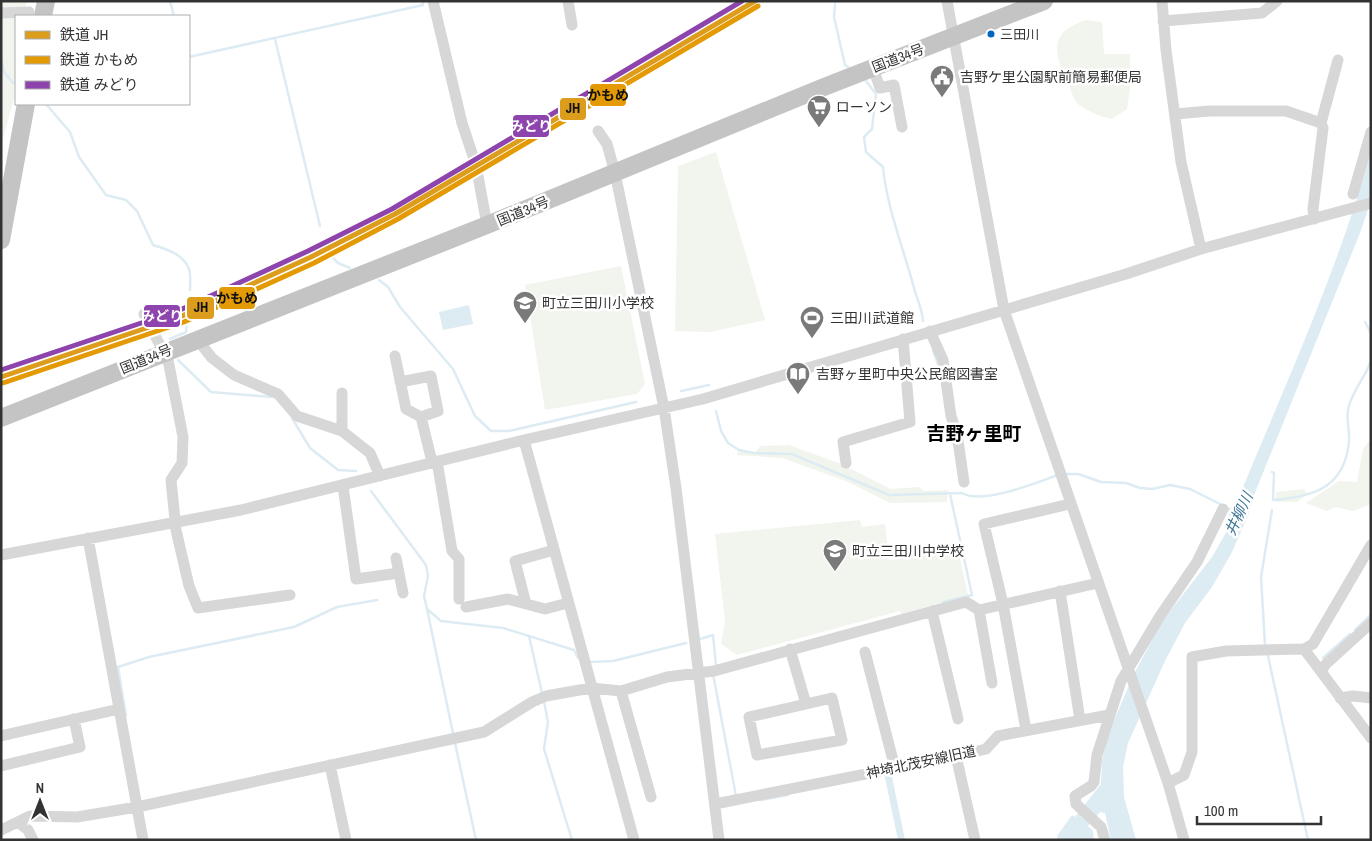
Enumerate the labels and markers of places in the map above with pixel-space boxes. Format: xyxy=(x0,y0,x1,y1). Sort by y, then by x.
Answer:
place label: 三田川 xyxy=(1000,26,1039,43)
marker: 三田川 xyxy=(986,29,996,39)
public building icon: 吉野ケ里公園駅前簡易郵便局 xyxy=(929,64,955,98)
place label: 吉野ケ里公園駅前簡易郵便局 xyxy=(960,68,1142,86)
supermarket icon: ローソン xyxy=(806,94,832,128)
place label: ローソン xyxy=(836,98,892,116)
school or university icon: 町立三田川小学校 xyxy=(512,290,538,324)
place label: 町立三田川小学校 xyxy=(542,294,654,312)
sports icon: 三田川武道館 xyxy=(799,305,825,339)
place label: 三田川武道館 xyxy=(830,309,914,327)
library icon: 吉野ヶ里町中央公民館図書室 xyxy=(785,361,811,395)
place label: 吉野ヶ里町中央公民館図書室 xyxy=(816,365,998,383)
school or university icon: 町立三田川中学校 xyxy=(822,538,848,572)
place label: 町立三田川中学校 xyxy=(852,542,964,560)

